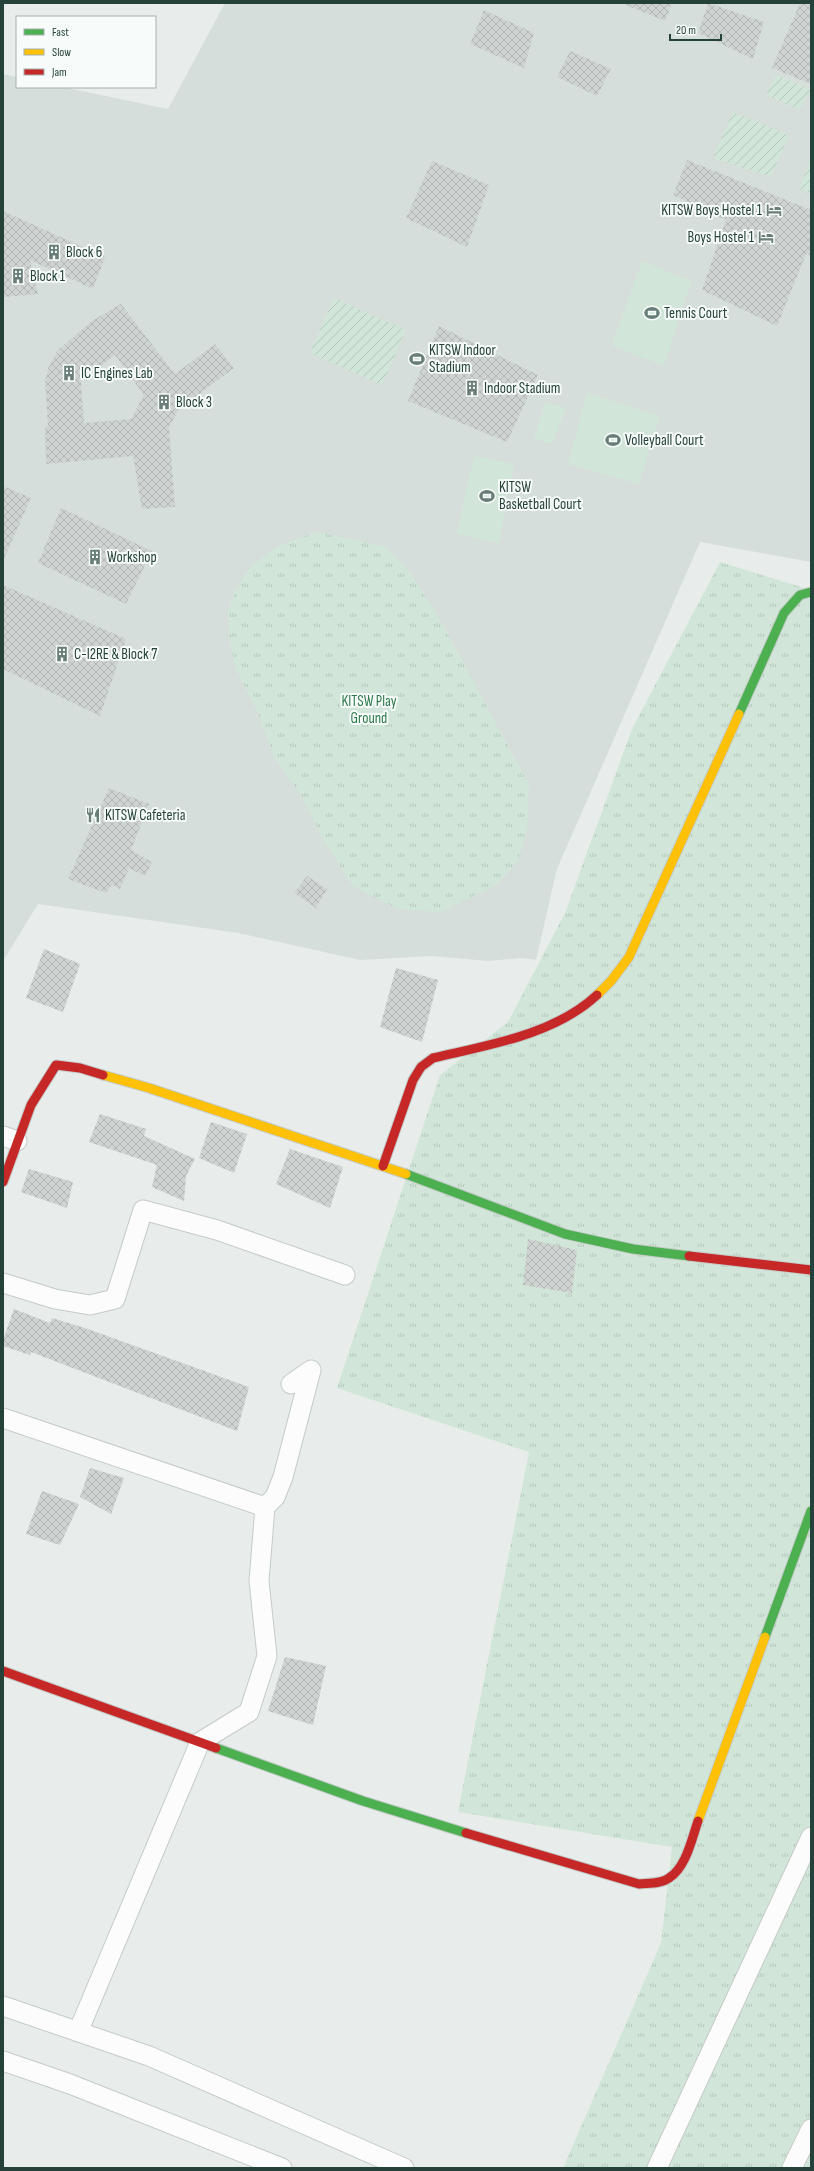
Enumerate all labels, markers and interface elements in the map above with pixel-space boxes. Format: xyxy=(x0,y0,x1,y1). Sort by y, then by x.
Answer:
legend xyxy=(16,16,156,88)
scale bar xyxy=(670,16,721,42)
text: 20 m xyxy=(676,23,696,38)
text: Fast xyxy=(52,25,69,40)
text: Slow xyxy=(52,45,71,60)
text: Jam xyxy=(51,65,67,80)
place label: KITSW Boys Hostel 1 xyxy=(661,201,763,220)
hotel icon: KITSW Boys Hostel 1 xyxy=(765,201,783,219)
place label: Boys Hostel 1 xyxy=(688,228,755,247)
hotel icon: Boys Hostel 1 xyxy=(757,228,775,246)
building icon: Block 6 xyxy=(45,243,63,261)
place label: Block 6 xyxy=(66,243,102,262)
building icon: Block 1 xyxy=(9,267,27,285)
place label: Block 1 xyxy=(30,267,66,286)
sports icon: Tennis Court xyxy=(643,304,661,322)
place label: Tennis Court xyxy=(664,304,728,323)
place label: KITSW Indoor Stadium xyxy=(429,341,496,377)
sports icon: KITSW Indoor Stadium xyxy=(408,350,426,368)
building icon: IC Engines Lab xyxy=(60,364,78,382)
place label: IC Engines Lab xyxy=(81,364,153,383)
building icon: Indoor Stadium xyxy=(463,379,481,397)
place label: Indoor Stadium xyxy=(484,379,561,398)
building icon: Block 3 xyxy=(155,393,173,411)
place label: Block 3 xyxy=(176,393,212,412)
sports icon: Volleyball Court xyxy=(604,431,622,449)
place label: Volleyball Court xyxy=(625,431,704,450)
place label: KITSW Basketball Court xyxy=(499,478,582,514)
sports icon: KITSW Basketball Court xyxy=(478,487,496,505)
building icon: Workshop xyxy=(86,548,104,566)
place label: Workshop xyxy=(107,548,157,567)
building icon: C-I2RE & Block 7 xyxy=(53,645,71,663)
place label: C-I2RE & Block 7 xyxy=(74,645,157,664)
park label: KITSW Play Ground xyxy=(342,692,397,728)
restaurant icon: KITSW Cafeteria xyxy=(84,806,102,824)
place label: KITSW Cafeteria xyxy=(105,806,186,825)

